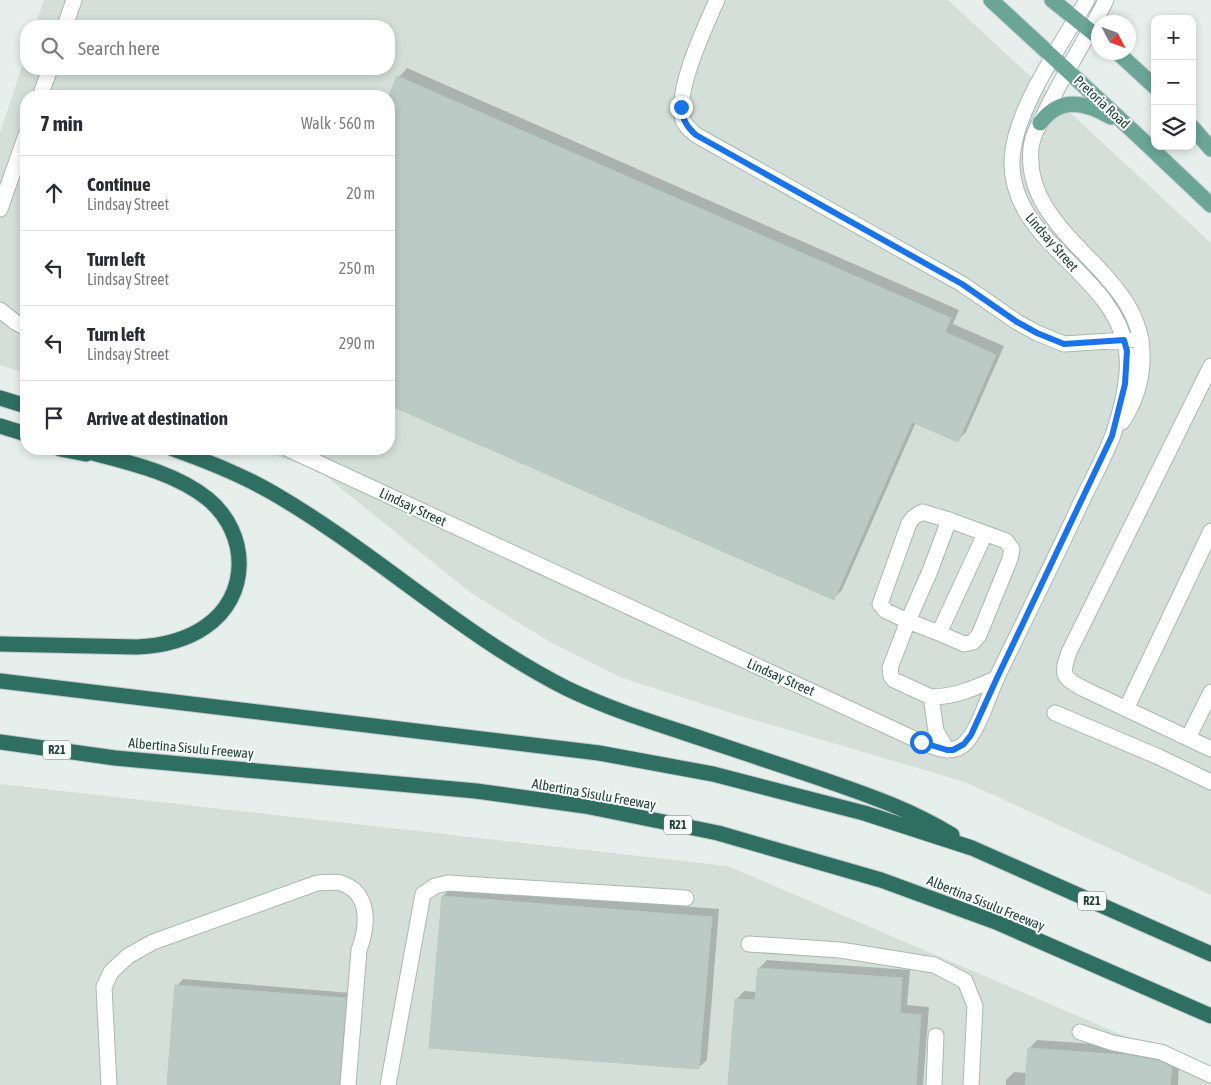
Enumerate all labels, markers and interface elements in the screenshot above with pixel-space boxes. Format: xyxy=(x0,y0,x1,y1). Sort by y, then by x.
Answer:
north arrow xyxy=(1091,15,1136,60)
map controls xyxy=(1151,15,1196,150)
button: + xyxy=(1151,15,1196,60)
search box xyxy=(20,20,395,75)
icon: search xyxy=(38,34,66,62)
text: Search here xyxy=(78,37,160,59)
button: − xyxy=(1151,60,1196,105)
street label: Pretoria Road xyxy=(1071,72,1133,132)
route end xyxy=(670,96,693,119)
button: layers xyxy=(1151,105,1196,150)
text: 7 min xyxy=(40,111,83,135)
text: Walk · 560 m xyxy=(301,114,375,132)
text: Continue xyxy=(87,173,151,195)
icon: ahead xyxy=(40,179,68,207)
text: 20 m xyxy=(346,184,375,202)
text: Lindsay Street xyxy=(87,195,169,213)
street label: Lindsay Street xyxy=(1022,210,1082,274)
text: Turn left xyxy=(87,248,145,270)
icon: left xyxy=(40,254,68,282)
text: 250 m xyxy=(339,259,375,277)
text: Lindsay Street xyxy=(87,270,169,288)
text: Turn left xyxy=(87,323,145,345)
icon: left xyxy=(40,329,68,357)
text: 290 m xyxy=(339,334,375,352)
text: Lindsay Street xyxy=(87,345,169,363)
icon: arrive xyxy=(40,404,68,432)
text: Arrive at destination xyxy=(87,407,228,429)
street label: Lindsay Street xyxy=(377,485,449,529)
street label: Lindsay Street xyxy=(745,655,817,699)
route start xyxy=(910,731,933,754)
street label: Albertina Sisulu Freeway xyxy=(128,735,255,761)
road number: R21 xyxy=(43,740,71,760)
street label: Albertina Sisulu Freeway xyxy=(531,775,658,813)
road number: R21 xyxy=(664,816,692,834)
street label: Albertina Sisulu Freeway xyxy=(925,872,1047,934)
road number: R21 xyxy=(1078,891,1106,910)

